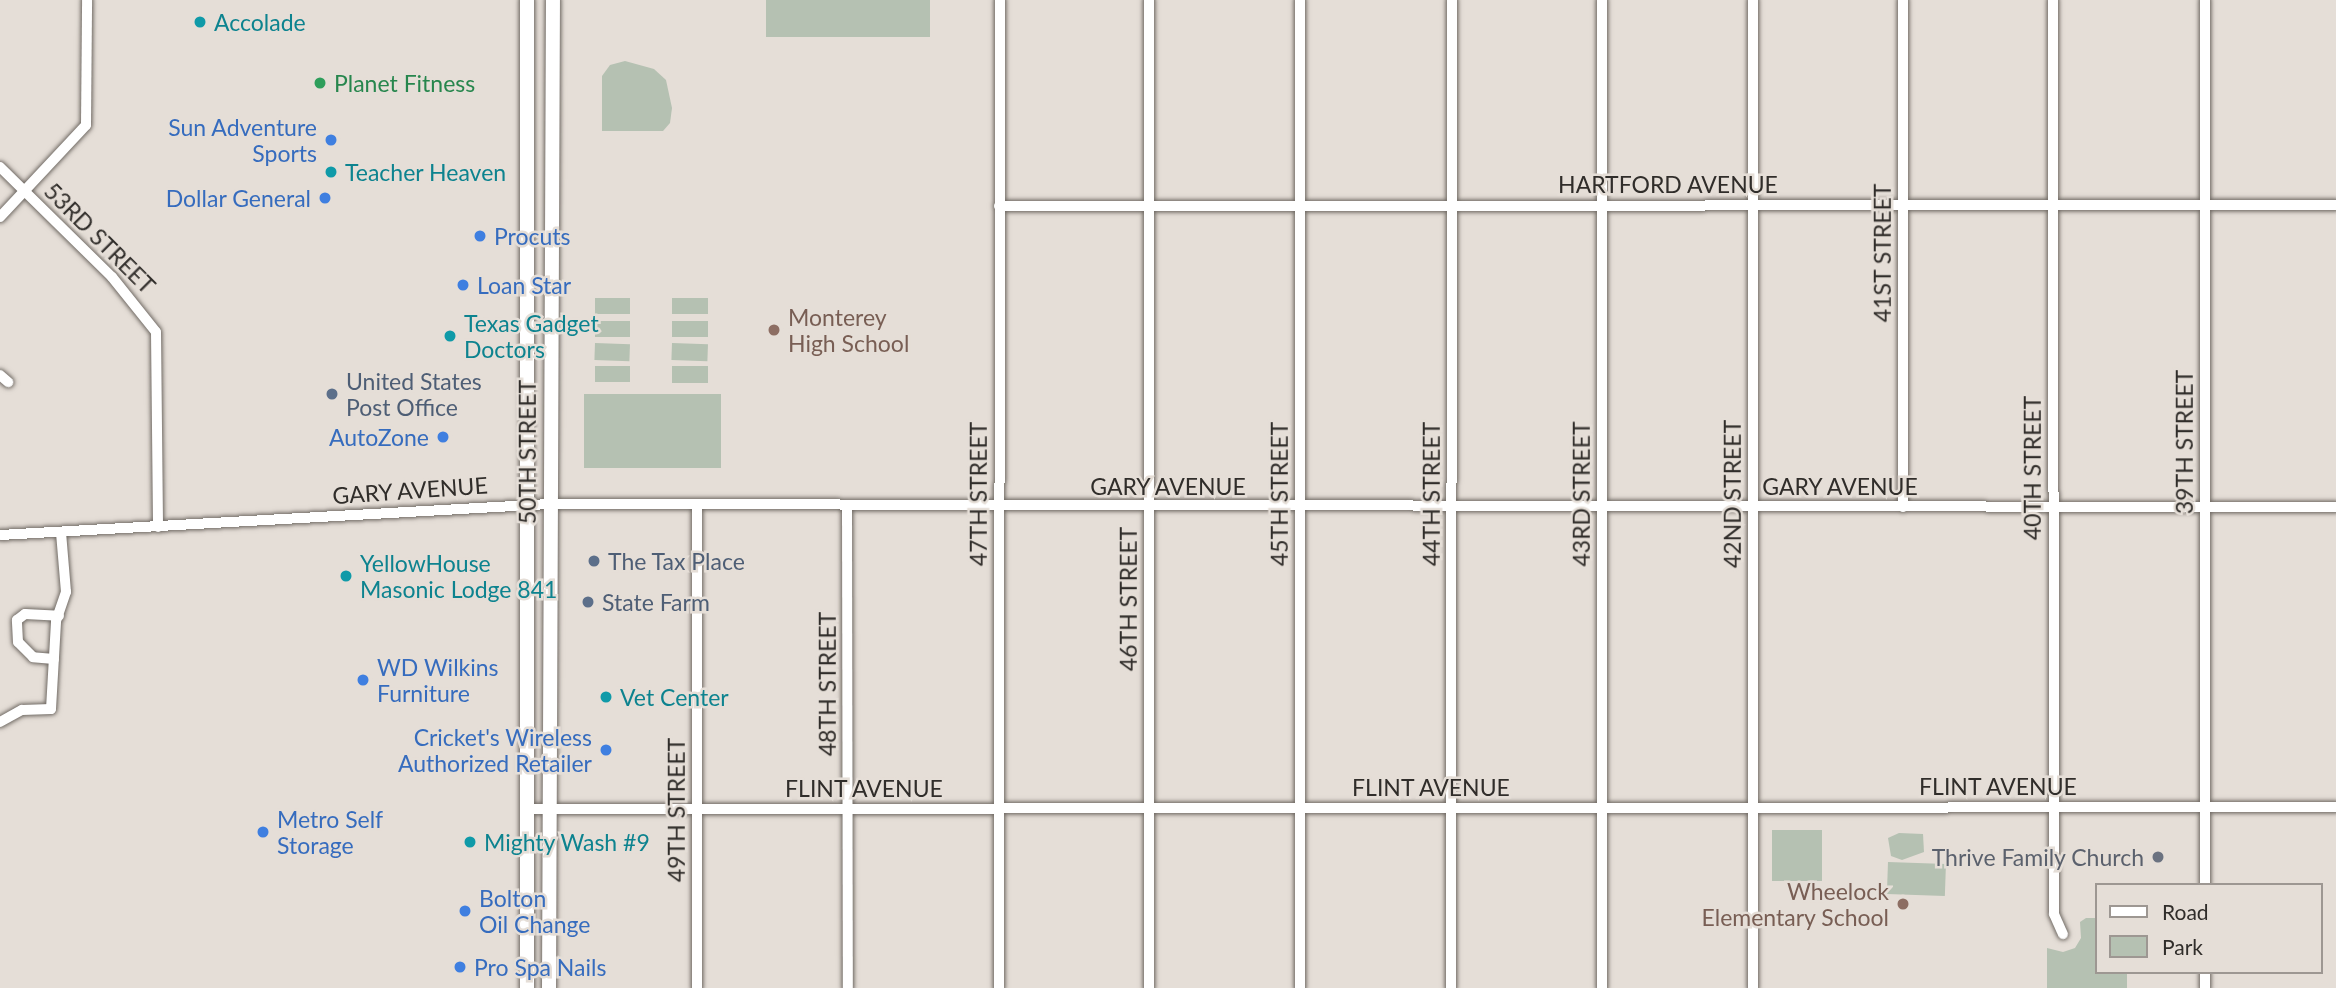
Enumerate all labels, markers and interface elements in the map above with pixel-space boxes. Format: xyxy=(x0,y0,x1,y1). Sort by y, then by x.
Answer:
place label: Accolade xyxy=(214,8,306,36)
marker: Accolade xyxy=(192,14,208,30)
place label: Planet Fitness xyxy=(334,69,475,97)
marker: Planet Fitness xyxy=(312,75,328,91)
place label: Sun Adventure Sports xyxy=(168,113,317,167)
marker: Sun Adventure Sports xyxy=(323,132,339,148)
place label: Teacher Heaven xyxy=(345,158,507,186)
marker: Teacher Heaven xyxy=(323,164,339,180)
street label: HARTFORD AVENUE xyxy=(1558,170,1778,198)
street label: 53RD STREET xyxy=(39,177,161,299)
street label: 41ST STREET xyxy=(1868,183,1896,323)
place label: Dollar General xyxy=(165,184,311,212)
marker: Dollar General xyxy=(317,190,333,206)
place label: Procuts xyxy=(494,222,571,250)
marker: Procuts xyxy=(472,228,488,244)
place label: Loan Star xyxy=(477,271,571,299)
marker: Loan Star xyxy=(455,277,471,293)
place label: Monterey High School xyxy=(788,303,909,357)
place label: Texas Gadget Doctors xyxy=(464,309,599,363)
marker: Monterey High School xyxy=(766,322,782,338)
marker: Texas Gadget Doctors xyxy=(442,328,458,344)
place label: United States Post Office xyxy=(346,367,482,421)
street label: 39TH STREET xyxy=(2170,370,2198,514)
street label: 50TH STREET xyxy=(513,380,541,524)
marker: United States Post Office xyxy=(324,386,340,402)
street label: 40TH STREET xyxy=(2018,396,2046,540)
street label: 42ND STREET xyxy=(1718,420,1746,568)
street label: 43RD STREET xyxy=(1567,421,1595,567)
street label: 47TH STREET xyxy=(964,422,992,566)
street label: 45TH STREET xyxy=(1265,422,1293,566)
street label: 44TH STREET xyxy=(1417,422,1445,566)
place label: AutoZone xyxy=(329,423,429,451)
marker: AutoZone xyxy=(435,429,451,445)
street label: GARY AVENUE xyxy=(331,471,489,509)
street label: GARY AVENUE xyxy=(1089,472,1247,500)
street label: GARY AVENUE xyxy=(1761,472,1919,500)
street label: 46TH STREET xyxy=(1114,527,1142,671)
place label: The Tax Place xyxy=(608,547,746,575)
place label: YellowHouse Masonic Lodge 841 xyxy=(360,549,557,603)
marker: The Tax Place xyxy=(586,553,602,569)
marker: YellowHouse Masonic Lodge 841 xyxy=(338,568,354,584)
place label: State Farm xyxy=(602,588,710,616)
marker: State Farm xyxy=(580,594,596,610)
street label: 48TH STREET xyxy=(813,612,841,756)
place label: WD Wilkins Furniture xyxy=(377,653,499,707)
marker: WD Wilkins Furniture xyxy=(355,672,371,688)
place label: Vet Center xyxy=(620,683,729,711)
marker: Vet Center xyxy=(598,689,614,705)
place label: Cricket's Wireless Authorized Retailer xyxy=(398,723,592,777)
street label: 49TH STREET xyxy=(662,738,690,882)
marker: Cricket's Wireless Authorized Retailer xyxy=(598,742,614,758)
street label: FLINT AVENUE xyxy=(1918,772,2078,800)
street label: FLINT AVENUE xyxy=(1351,773,1511,801)
street label: FLINT AVENUE xyxy=(784,774,944,802)
place label: Metro Self Storage xyxy=(277,805,383,859)
marker: Metro Self Storage xyxy=(255,824,271,840)
place label: Mighty Wash #9 xyxy=(484,828,651,856)
marker: Mighty Wash #9 xyxy=(462,834,478,850)
place label: Thrive Family Church xyxy=(1931,843,2144,871)
marker: Thrive Family Church xyxy=(2150,849,2166,865)
place label: Wheelock Elementary School xyxy=(1701,877,1889,931)
legend xyxy=(2094,883,2322,974)
place label: Bolton Oil Change xyxy=(479,884,590,938)
marker: Wheelock Elementary School xyxy=(1895,896,1911,912)
text: Road xyxy=(2162,899,2209,924)
marker: Bolton Oil Change xyxy=(457,903,473,919)
text: Park xyxy=(2162,934,2203,959)
place label: Pro Spa Nails xyxy=(474,953,606,981)
marker: Pro Spa Nails xyxy=(452,959,468,975)

